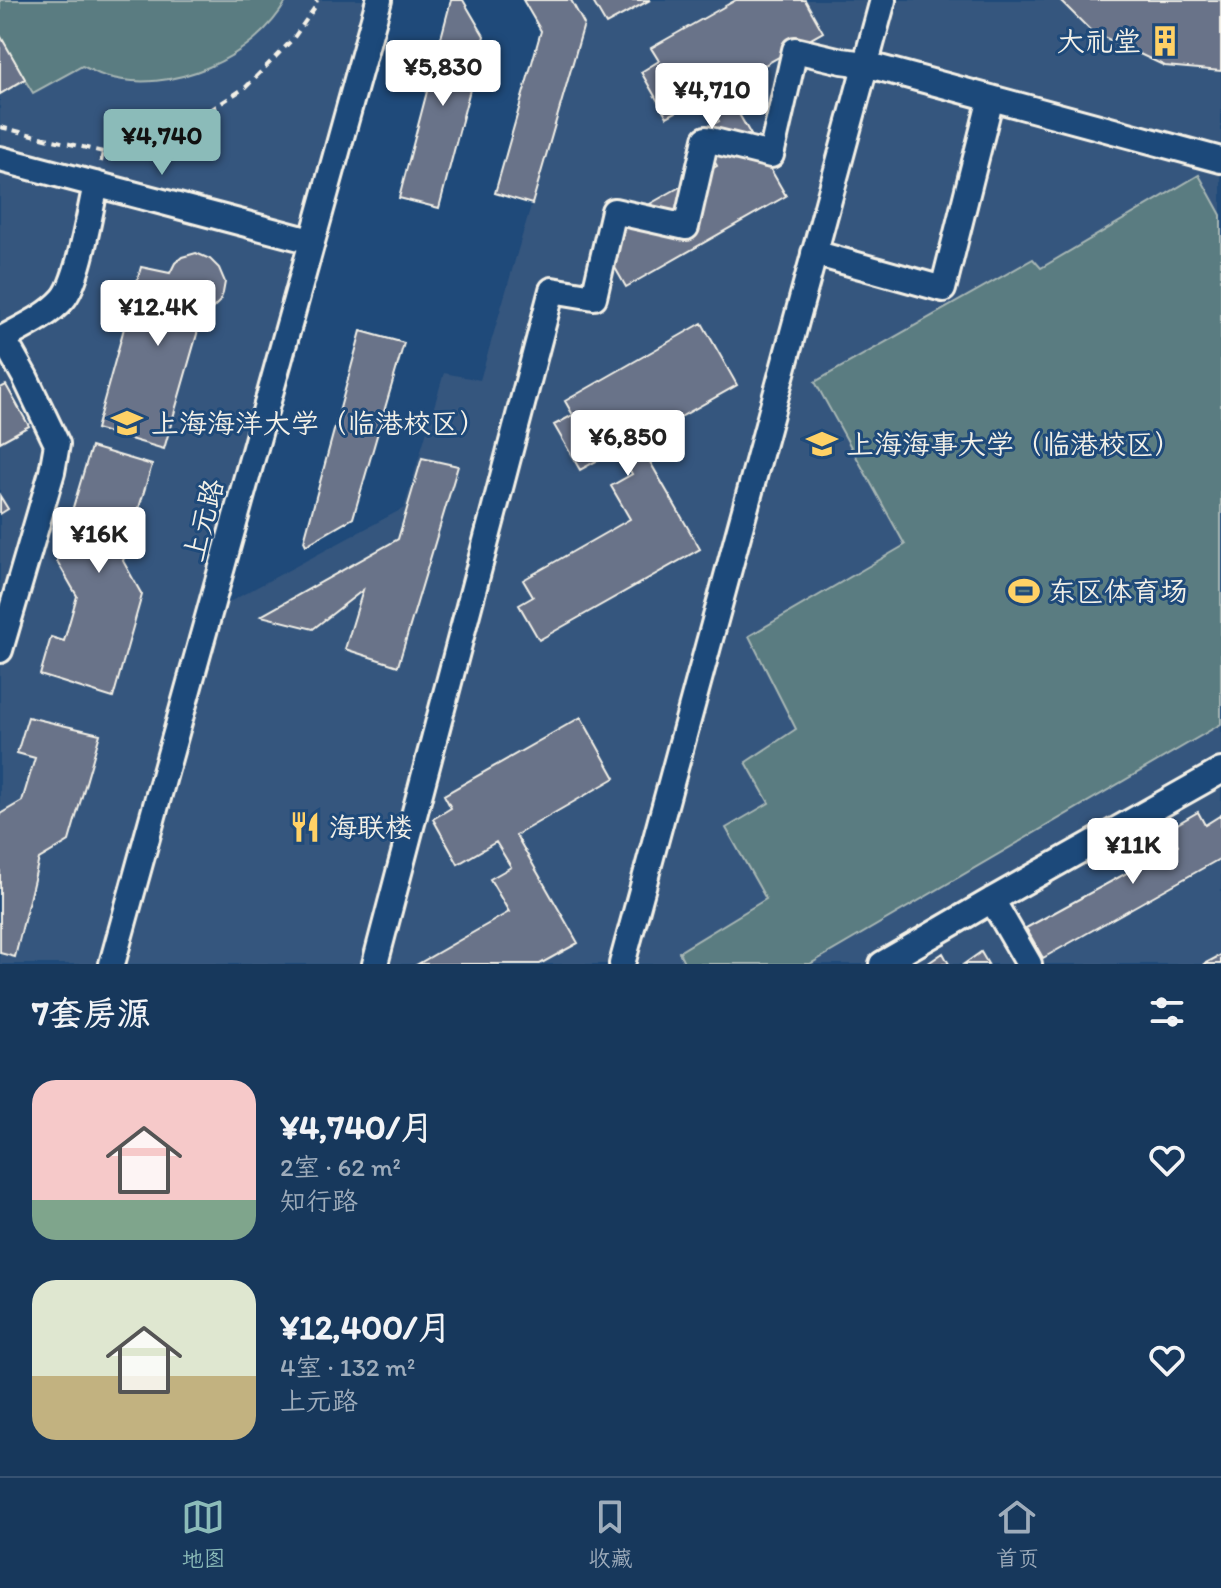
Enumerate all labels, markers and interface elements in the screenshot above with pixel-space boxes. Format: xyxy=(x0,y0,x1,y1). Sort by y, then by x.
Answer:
place label: 大礼堂 xyxy=(1057,24,1141,58)
building icon: 大礼堂 xyxy=(1148,24,1182,58)
pin: ¥5,830 xyxy=(378,40,508,108)
text: ¥5,830 xyxy=(404,50,482,82)
pin: ¥4,710 xyxy=(647,63,777,131)
text: ¥4,710 xyxy=(673,73,751,105)
pin: ¥4,740 xyxy=(97,109,227,177)
text: ¥4,740 xyxy=(122,119,202,151)
pin: ¥12.4K xyxy=(93,280,223,348)
text: ¥12.4K xyxy=(119,290,197,322)
school or university icon: 上海海洋大学（临港校区） xyxy=(110,406,144,440)
place label: 上海海洋大学（临港校区） xyxy=(151,406,487,440)
pin: ¥6,850 xyxy=(563,410,693,478)
text: ¥6,850 xyxy=(589,420,667,452)
school or university icon: 上海海事大学（临港校区） xyxy=(805,427,839,461)
place label: 上海海事大学（临港校区） xyxy=(846,427,1182,461)
street label: 上元路 xyxy=(176,475,230,565)
pin: ¥16K xyxy=(52,507,146,575)
text: ¥16K xyxy=(71,517,128,549)
sports icon: 东区体育场 xyxy=(1007,574,1041,608)
place label: 东区体育场 xyxy=(1048,574,1188,608)
restaurant icon: 海联楼 xyxy=(288,810,322,844)
place label: 海联楼 xyxy=(329,810,413,844)
pin: ¥11K xyxy=(1086,818,1180,886)
text: ¥11K xyxy=(1105,828,1161,860)
icon: filters xyxy=(1145,990,1189,1034)
text: 7套房源 xyxy=(32,993,151,1034)
text: ¥4,740/月 xyxy=(280,1107,434,1148)
icon: home xyxy=(96,1112,192,1208)
icon: heart xyxy=(1145,1138,1189,1182)
text: 2室 · 62 m² xyxy=(280,1151,401,1183)
text: 知行路 xyxy=(280,1185,358,1217)
text: ¥12,400/月 xyxy=(280,1307,451,1348)
icon: home xyxy=(96,1312,192,1408)
icon: heart xyxy=(1145,1338,1189,1382)
text: 4室 · 132 m² xyxy=(280,1351,415,1383)
text: 上元路 xyxy=(280,1385,358,1417)
tab: 地图 xyxy=(181,1495,226,1572)
tab: 收藏 xyxy=(588,1495,633,1572)
tab: 首页 xyxy=(995,1495,1040,1572)

